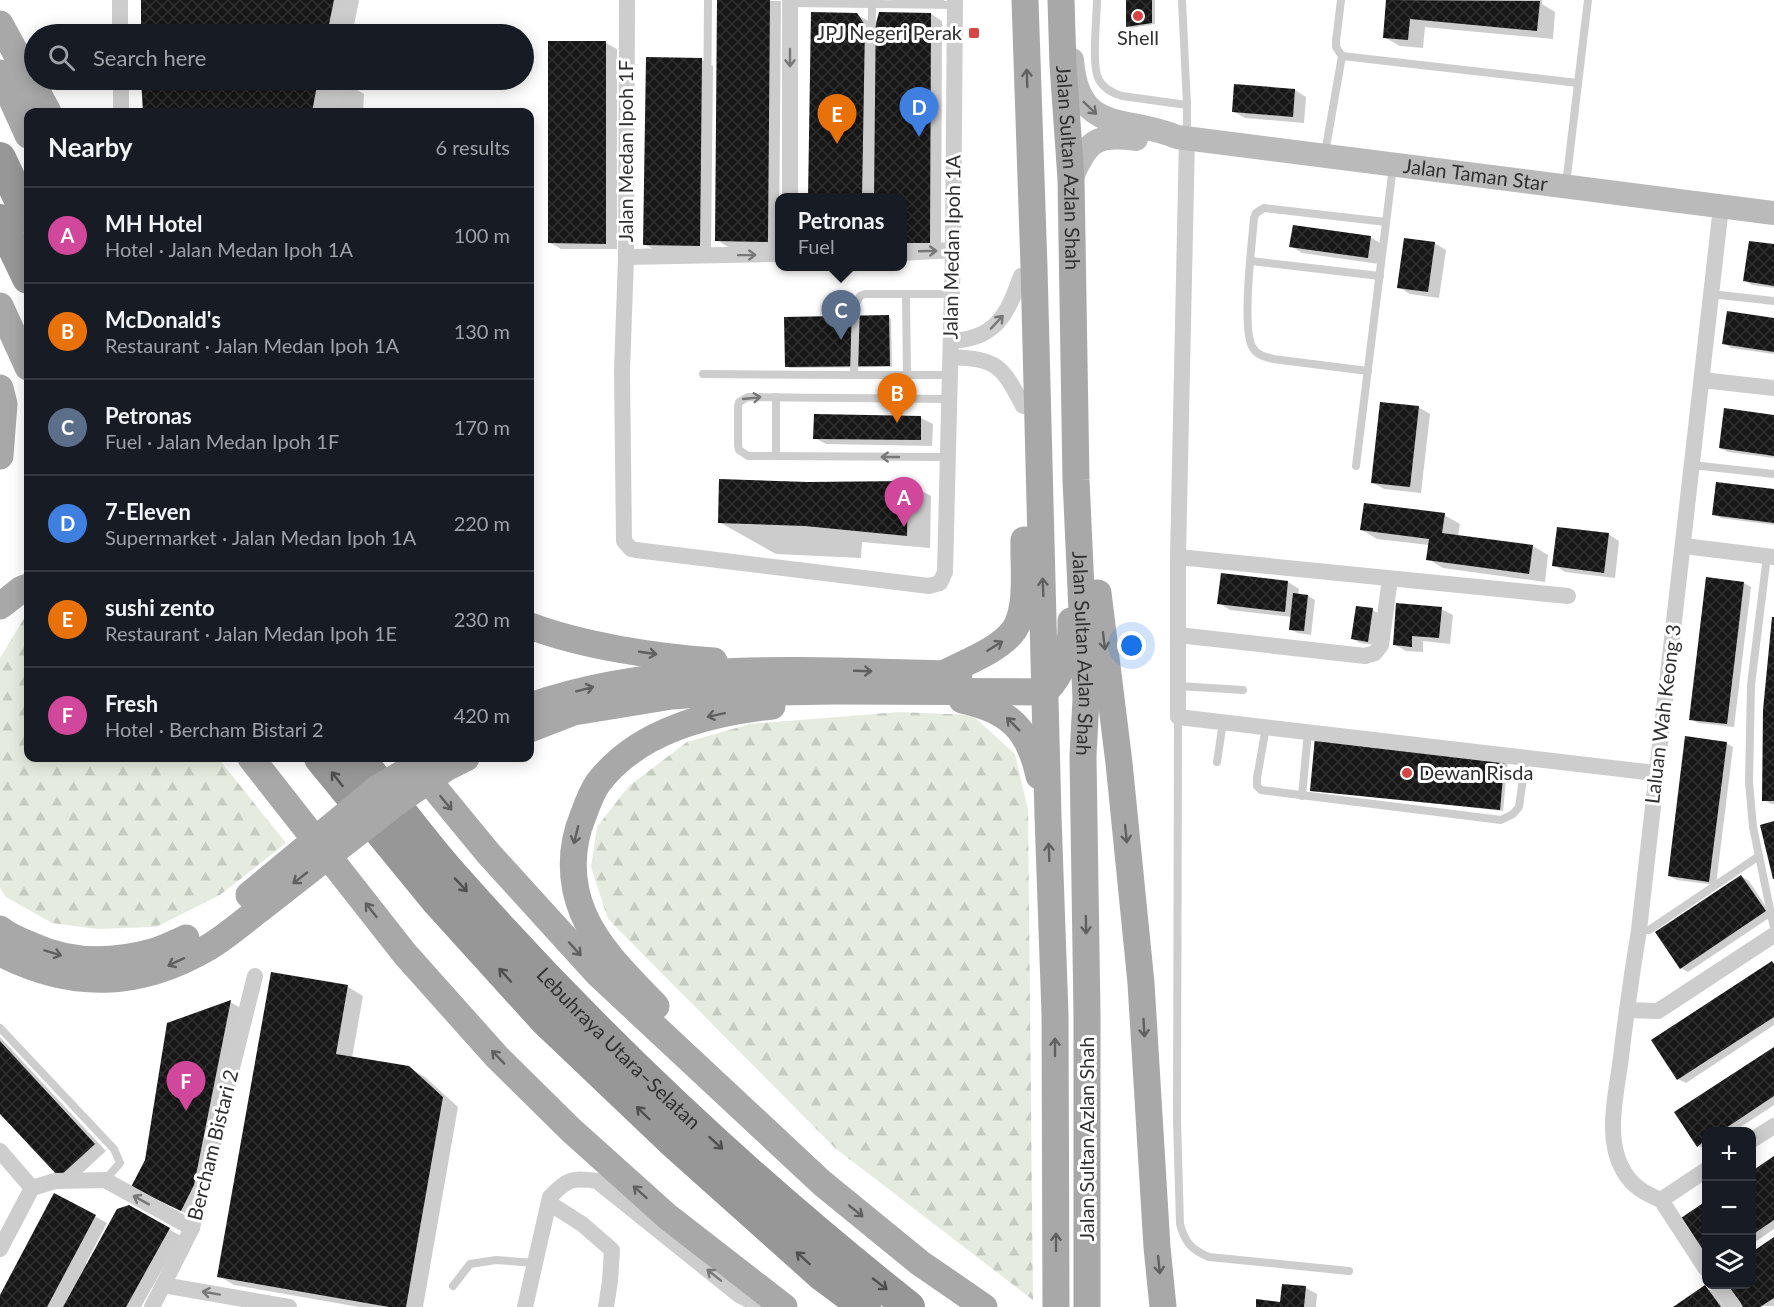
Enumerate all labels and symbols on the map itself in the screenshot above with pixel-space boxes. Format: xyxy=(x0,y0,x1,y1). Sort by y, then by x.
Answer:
marker: Shell xyxy=(1131,9,1145,23)
place label: JPJ Negeri Perak xyxy=(817,20,963,44)
place label: Shell xyxy=(1117,25,1159,49)
marker: JPJ Negeri Perak xyxy=(967,26,981,40)
one-way arrow xyxy=(784,48,796,68)
street label: Jalan Medan Ipoh 1F xyxy=(613,60,637,242)
street label: Jalan Sultan Azlan Shah xyxy=(1052,65,1086,270)
one-way arrow xyxy=(1022,68,1033,88)
pin: D xyxy=(900,88,938,137)
pin: E xyxy=(818,94,856,144)
one-way arrow xyxy=(1083,101,1098,115)
street label: Jalan Taman Star xyxy=(1402,153,1550,195)
street label: Jalan Medan Ipoh 1A xyxy=(937,154,965,339)
one-way arrow xyxy=(917,246,937,257)
one-way arrow xyxy=(737,249,757,261)
pin: C xyxy=(822,290,860,340)
one-way arrow xyxy=(990,314,1004,329)
pin: B xyxy=(878,374,916,423)
one-way arrow xyxy=(742,392,761,403)
one-way arrow xyxy=(880,451,900,462)
pin: A xyxy=(884,478,924,527)
street label: Jalan Sultan Azlan Shah xyxy=(1068,551,1099,756)
one-way arrow xyxy=(1037,578,1048,598)
street label: Laluan Wah Keong 3 xyxy=(1639,623,1685,805)
one-way arrow xyxy=(1099,630,1110,650)
your location xyxy=(1117,631,1146,660)
one-way arrow xyxy=(986,640,1003,652)
one-way arrow xyxy=(637,648,657,659)
one-way arrow xyxy=(853,665,873,676)
one-way arrow xyxy=(576,683,595,695)
one-way arrow xyxy=(707,710,726,721)
one-way arrow xyxy=(1005,717,1020,731)
place label: Dewan Risda xyxy=(1419,760,1533,784)
marker: Dewan Risda xyxy=(1400,766,1414,780)
one-way arrow xyxy=(331,772,343,788)
one-way arrow xyxy=(440,795,453,811)
one-way arrow xyxy=(1121,824,1132,844)
one-way arrow xyxy=(570,825,582,844)
one-way arrow xyxy=(1044,843,1055,863)
one-way arrow xyxy=(292,872,308,885)
one-way arrow xyxy=(454,877,468,892)
one-way arrow xyxy=(364,903,377,919)
one-way arrow xyxy=(1080,915,1091,935)
one-way arrow xyxy=(568,941,582,956)
one-way arrow xyxy=(43,948,62,959)
one-way arrow xyxy=(167,957,185,969)
street label: Lebuhraya Utara–Selatan xyxy=(532,962,706,1134)
one-way arrow xyxy=(498,968,512,983)
one-way arrow xyxy=(1139,1018,1150,1038)
one-way arrow xyxy=(1049,1037,1061,1057)
street label: Jalan Sultan Azlan Shah xyxy=(1074,1037,1098,1241)
one-way arrow xyxy=(491,1050,506,1065)
pin: F xyxy=(166,1062,206,1111)
street label: Bercham Bistari 2 xyxy=(182,1067,242,1223)
one-way arrow xyxy=(635,1106,650,1120)
one-way arrow xyxy=(708,1136,723,1150)
one-way arrow xyxy=(632,1185,647,1199)
one-way arrow xyxy=(133,1194,150,1206)
one-way arrow xyxy=(848,1204,864,1217)
one-way arrow xyxy=(1050,1232,1062,1252)
one-way arrow xyxy=(796,1251,811,1265)
one-way arrow xyxy=(1153,1255,1164,1274)
one-way arrow xyxy=(706,1269,722,1282)
one-way arrow xyxy=(872,1277,888,1290)
one-way arrow xyxy=(202,1288,221,1299)

